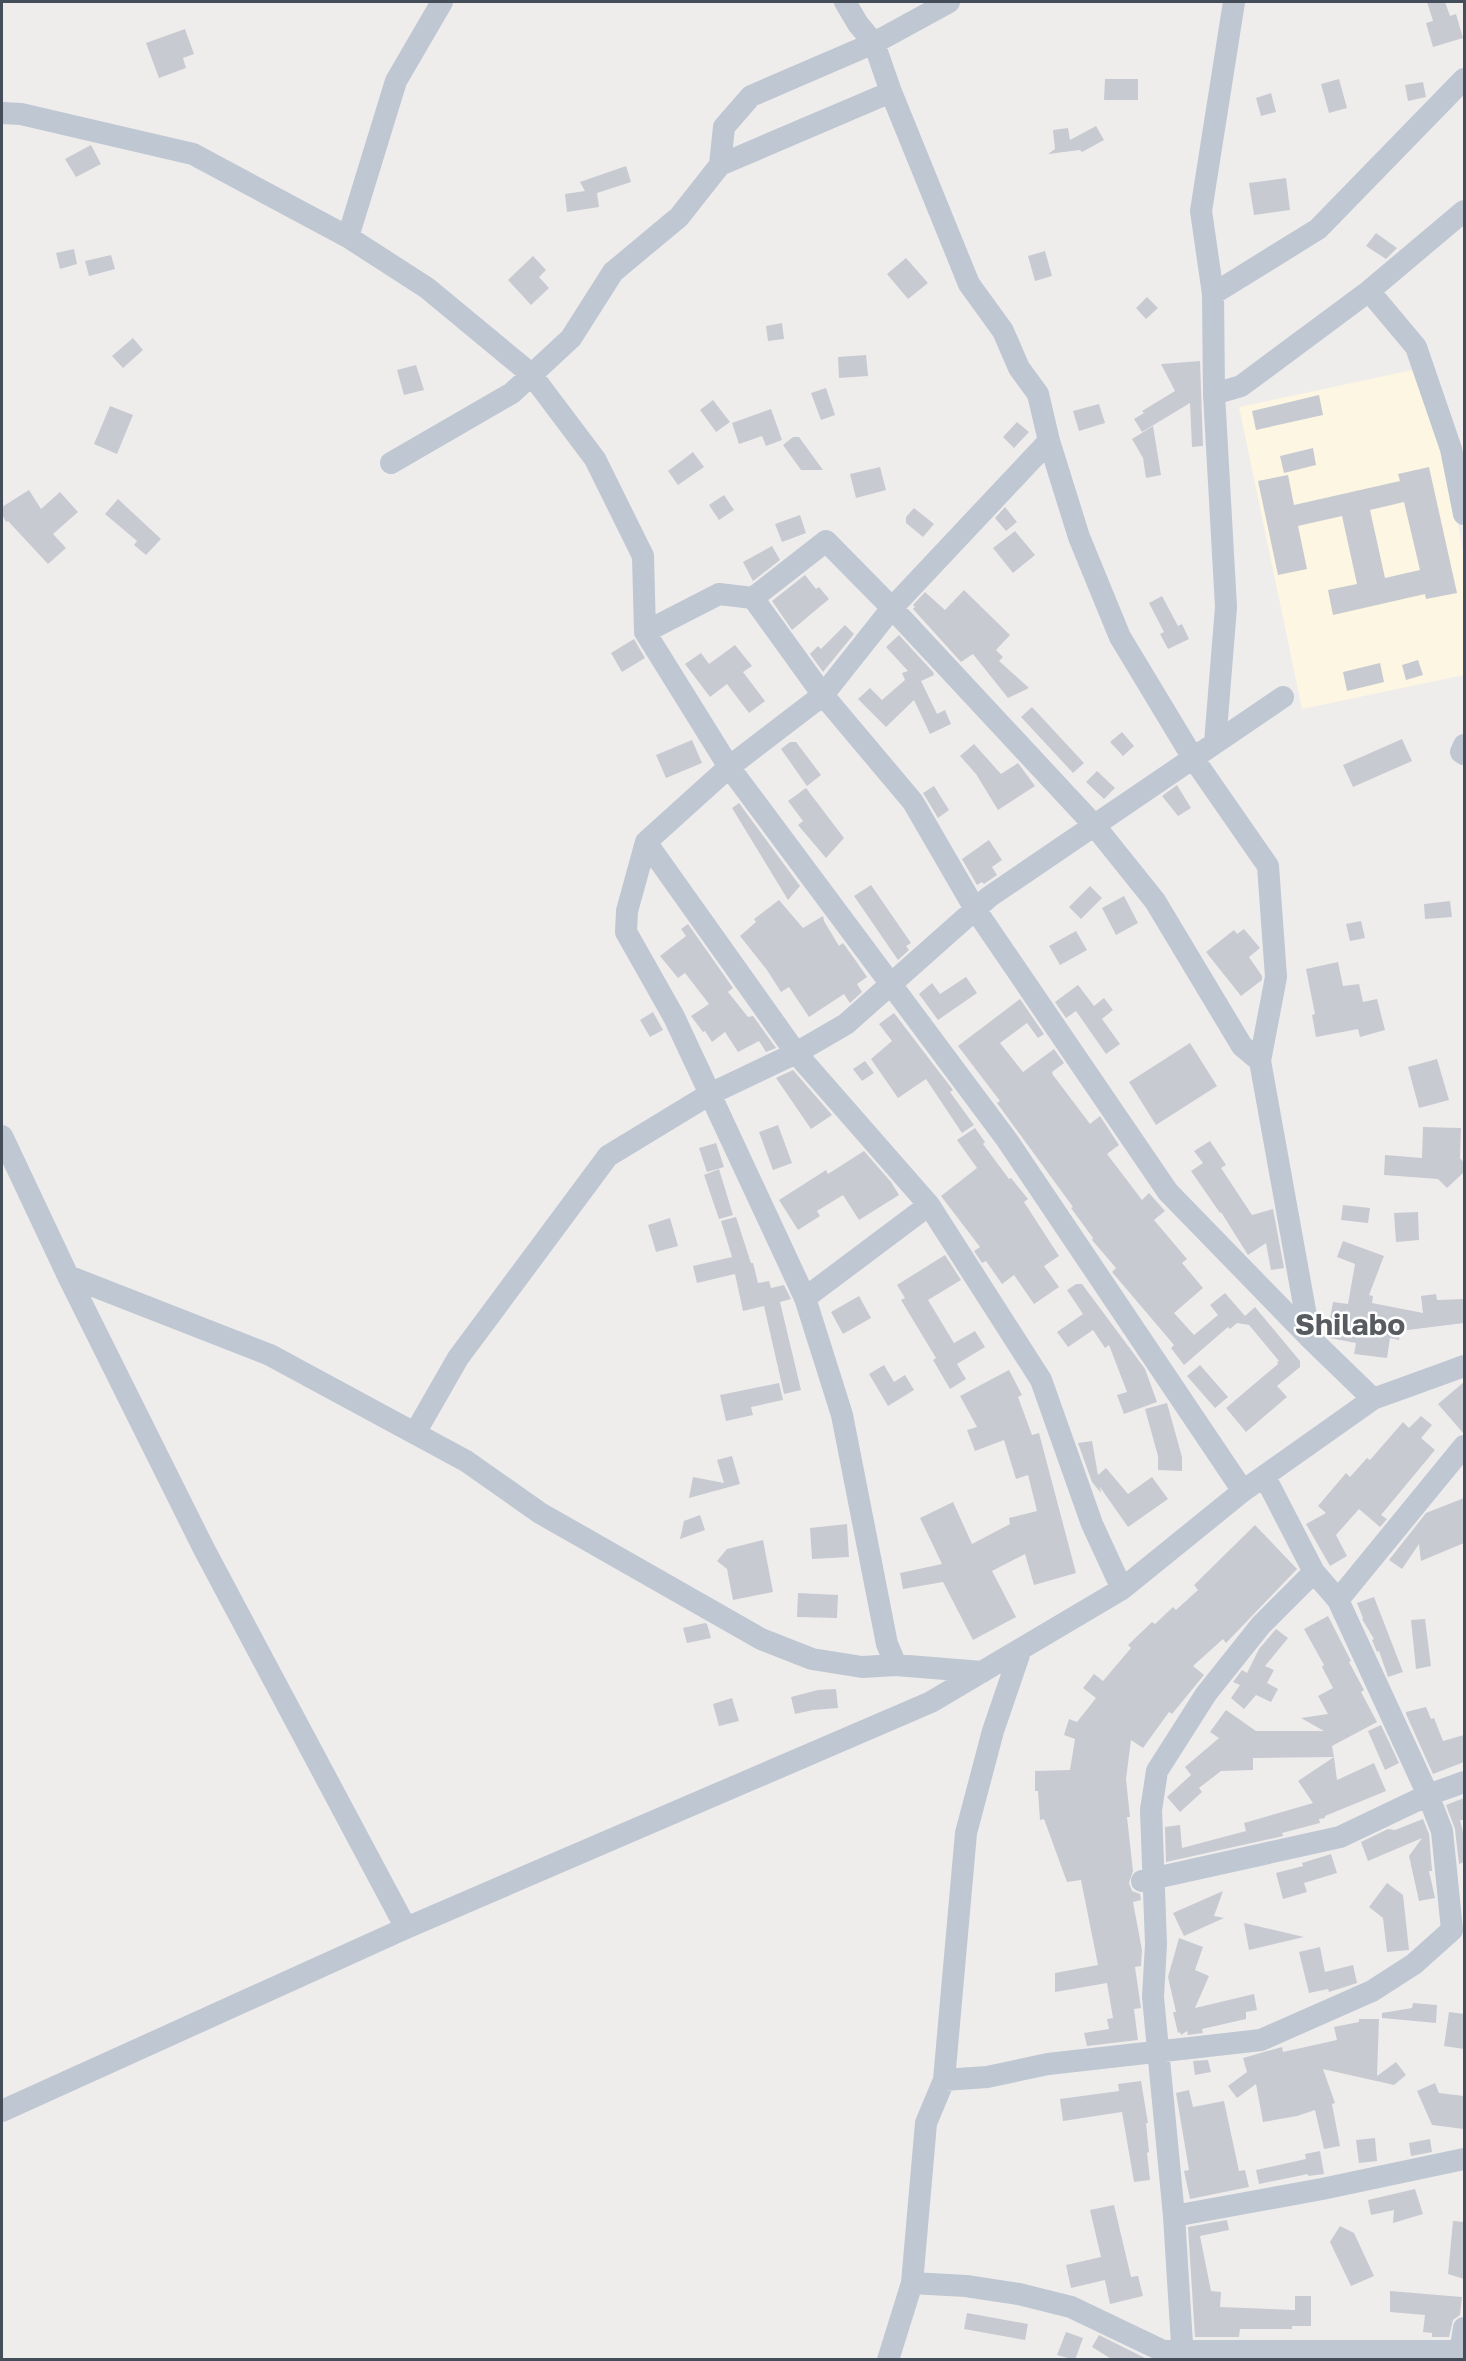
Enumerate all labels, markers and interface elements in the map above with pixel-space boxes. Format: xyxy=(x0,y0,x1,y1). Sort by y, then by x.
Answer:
district label: Shilabo xyxy=(1295,1306,1405,1342)

